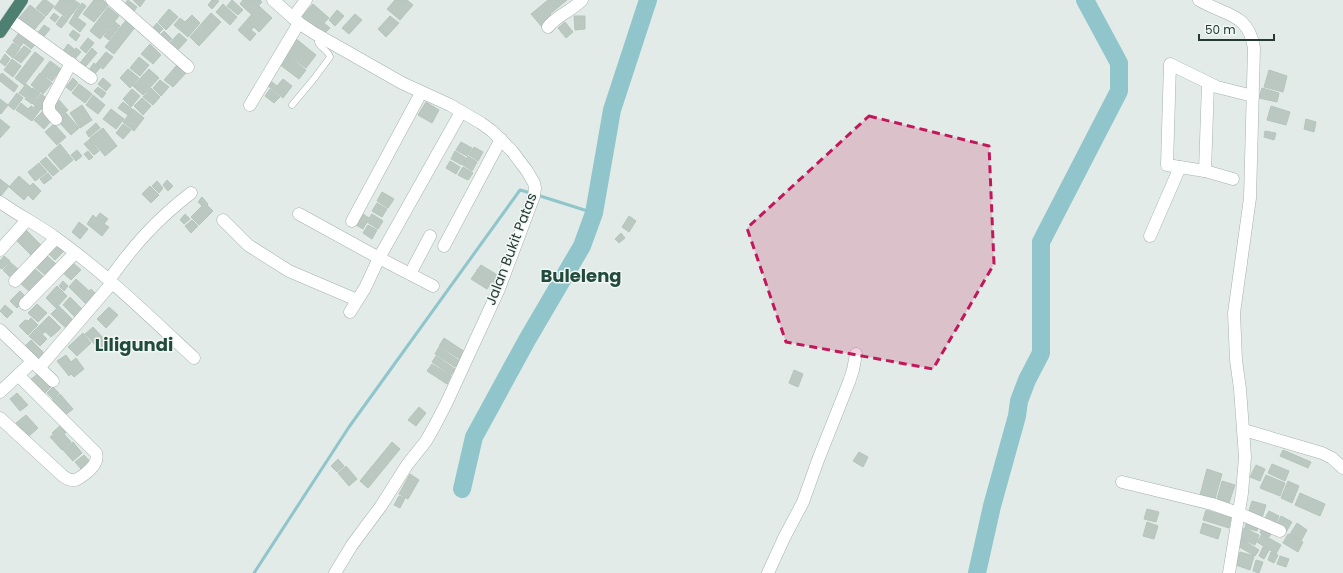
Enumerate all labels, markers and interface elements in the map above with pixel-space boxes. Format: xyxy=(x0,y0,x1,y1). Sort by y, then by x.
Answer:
scale bar xyxy=(1199,16,1274,42)
text: 50 m xyxy=(1205,21,1236,38)
street label: Jalan Bukit Patas xyxy=(480,190,542,308)
district label: Buleleng xyxy=(540,263,622,288)
district label: Liligundi xyxy=(95,332,173,357)

